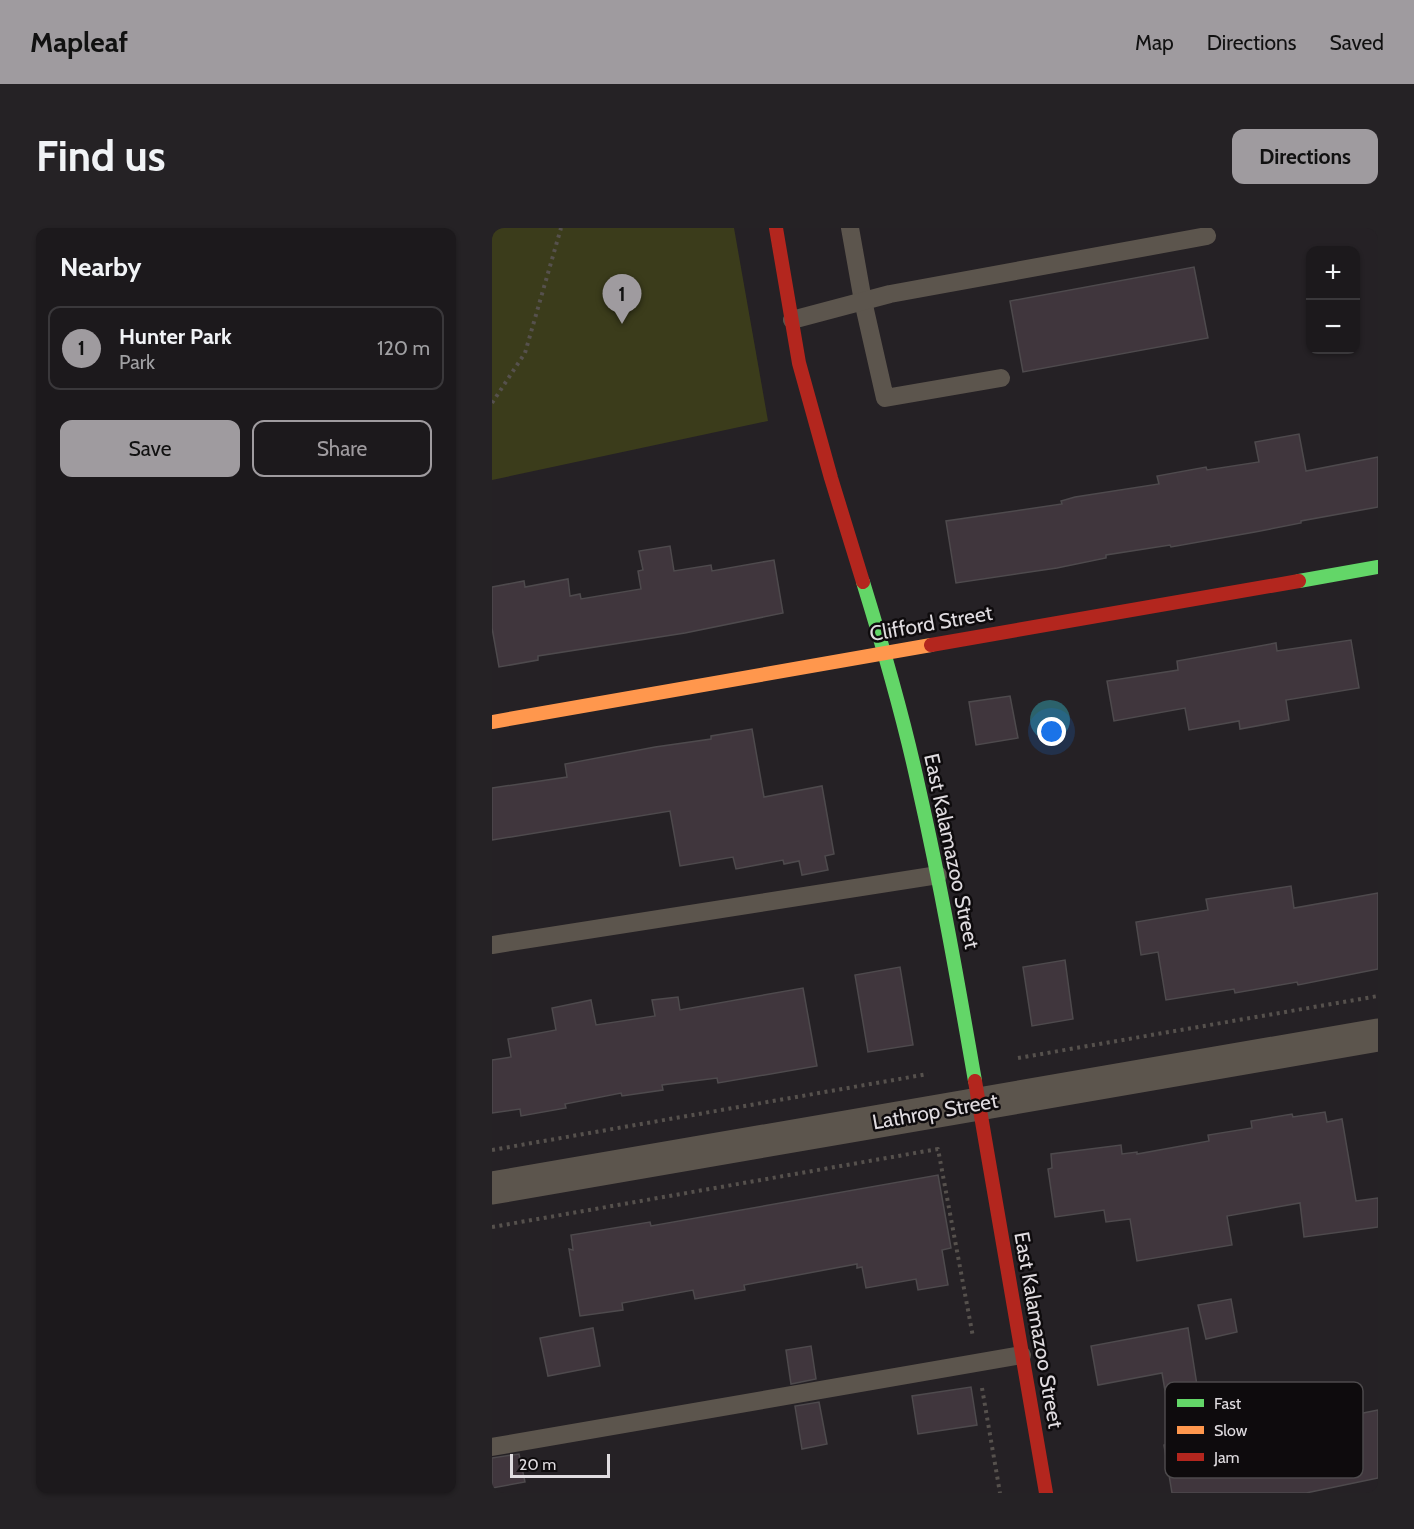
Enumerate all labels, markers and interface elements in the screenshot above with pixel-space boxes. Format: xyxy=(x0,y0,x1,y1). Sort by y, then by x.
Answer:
text: Mapleaf xyxy=(30,25,128,59)
text: Map xyxy=(1135,30,1174,55)
text: Directions xyxy=(1207,30,1296,55)
text: Saved xyxy=(1329,30,1384,55)
button: Directions xyxy=(1232,129,1378,184)
text: Find us xyxy=(36,130,165,182)
map controls xyxy=(1306,246,1360,354)
button: + xyxy=(1306,246,1360,300)
text: Nearby xyxy=(60,251,141,283)
pin: 1 xyxy=(602,274,642,324)
button: − xyxy=(1306,300,1360,354)
text: Hunter Park xyxy=(119,323,232,350)
text: 1 xyxy=(78,336,85,360)
text: 120 m xyxy=(377,336,430,360)
text: Park xyxy=(119,350,155,374)
button: Save xyxy=(60,420,240,477)
button: Share xyxy=(252,420,432,477)
street label: Clifford Street xyxy=(868,600,994,646)
your location xyxy=(1037,717,1066,746)
street label: East Kalamazoo Street xyxy=(919,751,985,951)
street label: Lathrop Street xyxy=(870,1088,1000,1134)
street label: East Kalamazoo Street xyxy=(1009,1230,1069,1430)
legend xyxy=(1165,1382,1363,1478)
text: Fast xyxy=(1214,1394,1242,1413)
text: Slow xyxy=(1214,1421,1248,1440)
text: Jam xyxy=(1213,1448,1240,1467)
scale bar xyxy=(510,1451,610,1478)
text: 20 m xyxy=(519,1455,556,1474)

